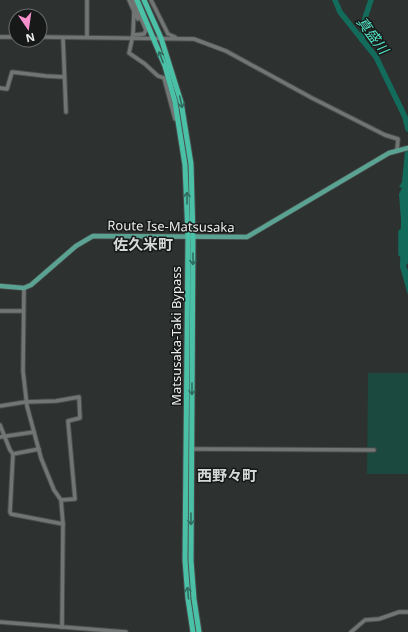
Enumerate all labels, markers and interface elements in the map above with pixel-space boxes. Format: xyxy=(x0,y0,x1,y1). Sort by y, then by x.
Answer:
north arrow xyxy=(8,8,48,48)
water label: 真盛川 xyxy=(353,13,394,59)
text: N xyxy=(24,30,36,47)
one-way arrow xyxy=(157,51,165,63)
one-way arrow xyxy=(178,95,185,108)
one-way arrow xyxy=(183,192,190,205)
street label: Route Ise-Matsusaka xyxy=(107,216,235,236)
district label: 佐久米町 xyxy=(113,234,173,254)
one-way arrow xyxy=(189,252,197,265)
street label: Matsusaka-Taki Bypass xyxy=(167,266,185,406)
one-way arrow xyxy=(188,382,196,395)
district label: 西野々町 xyxy=(197,465,257,485)
one-way arrow xyxy=(187,512,195,525)
one-way arrow xyxy=(184,587,191,600)

